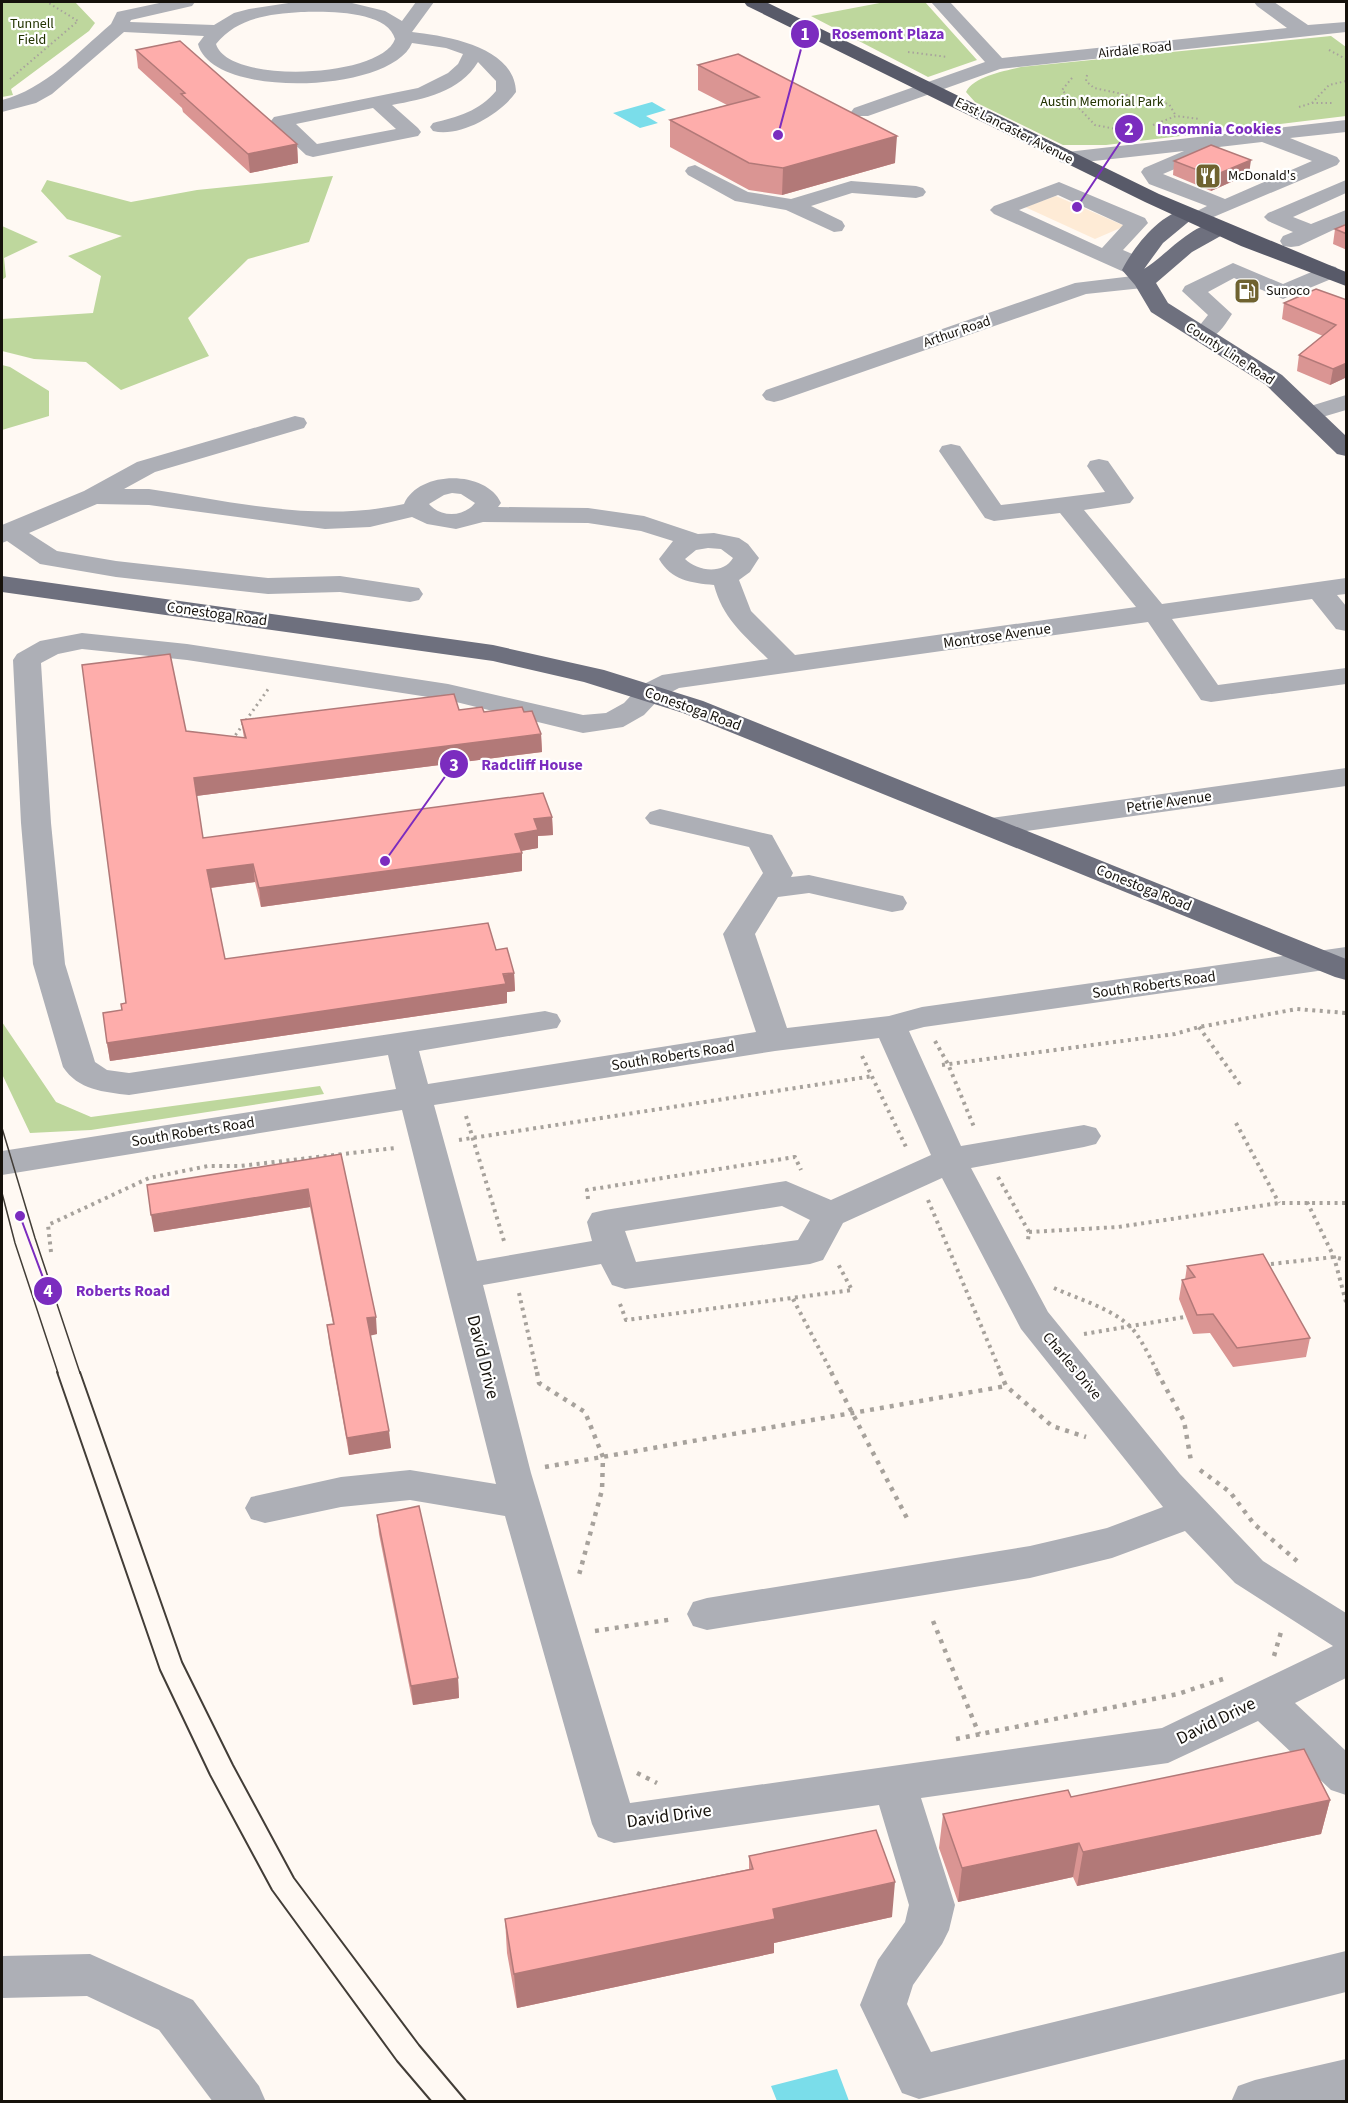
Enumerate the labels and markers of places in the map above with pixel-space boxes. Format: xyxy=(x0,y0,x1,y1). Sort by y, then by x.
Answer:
callout: Rosemont Plaza xyxy=(790,17,957,51)
callout: Insomnia Cookies xyxy=(1114,112,1293,146)
restaurant icon: McDonald's xyxy=(1193,161,1223,191)
place label: McDonald's xyxy=(1228,166,1296,186)
fuel station icon: Sunoco xyxy=(1232,276,1262,306)
place label: Sunoco xyxy=(1266,281,1310,301)
callout: Radcliff House xyxy=(439,747,595,781)
callout: Roberts Road xyxy=(33,1274,182,1308)

